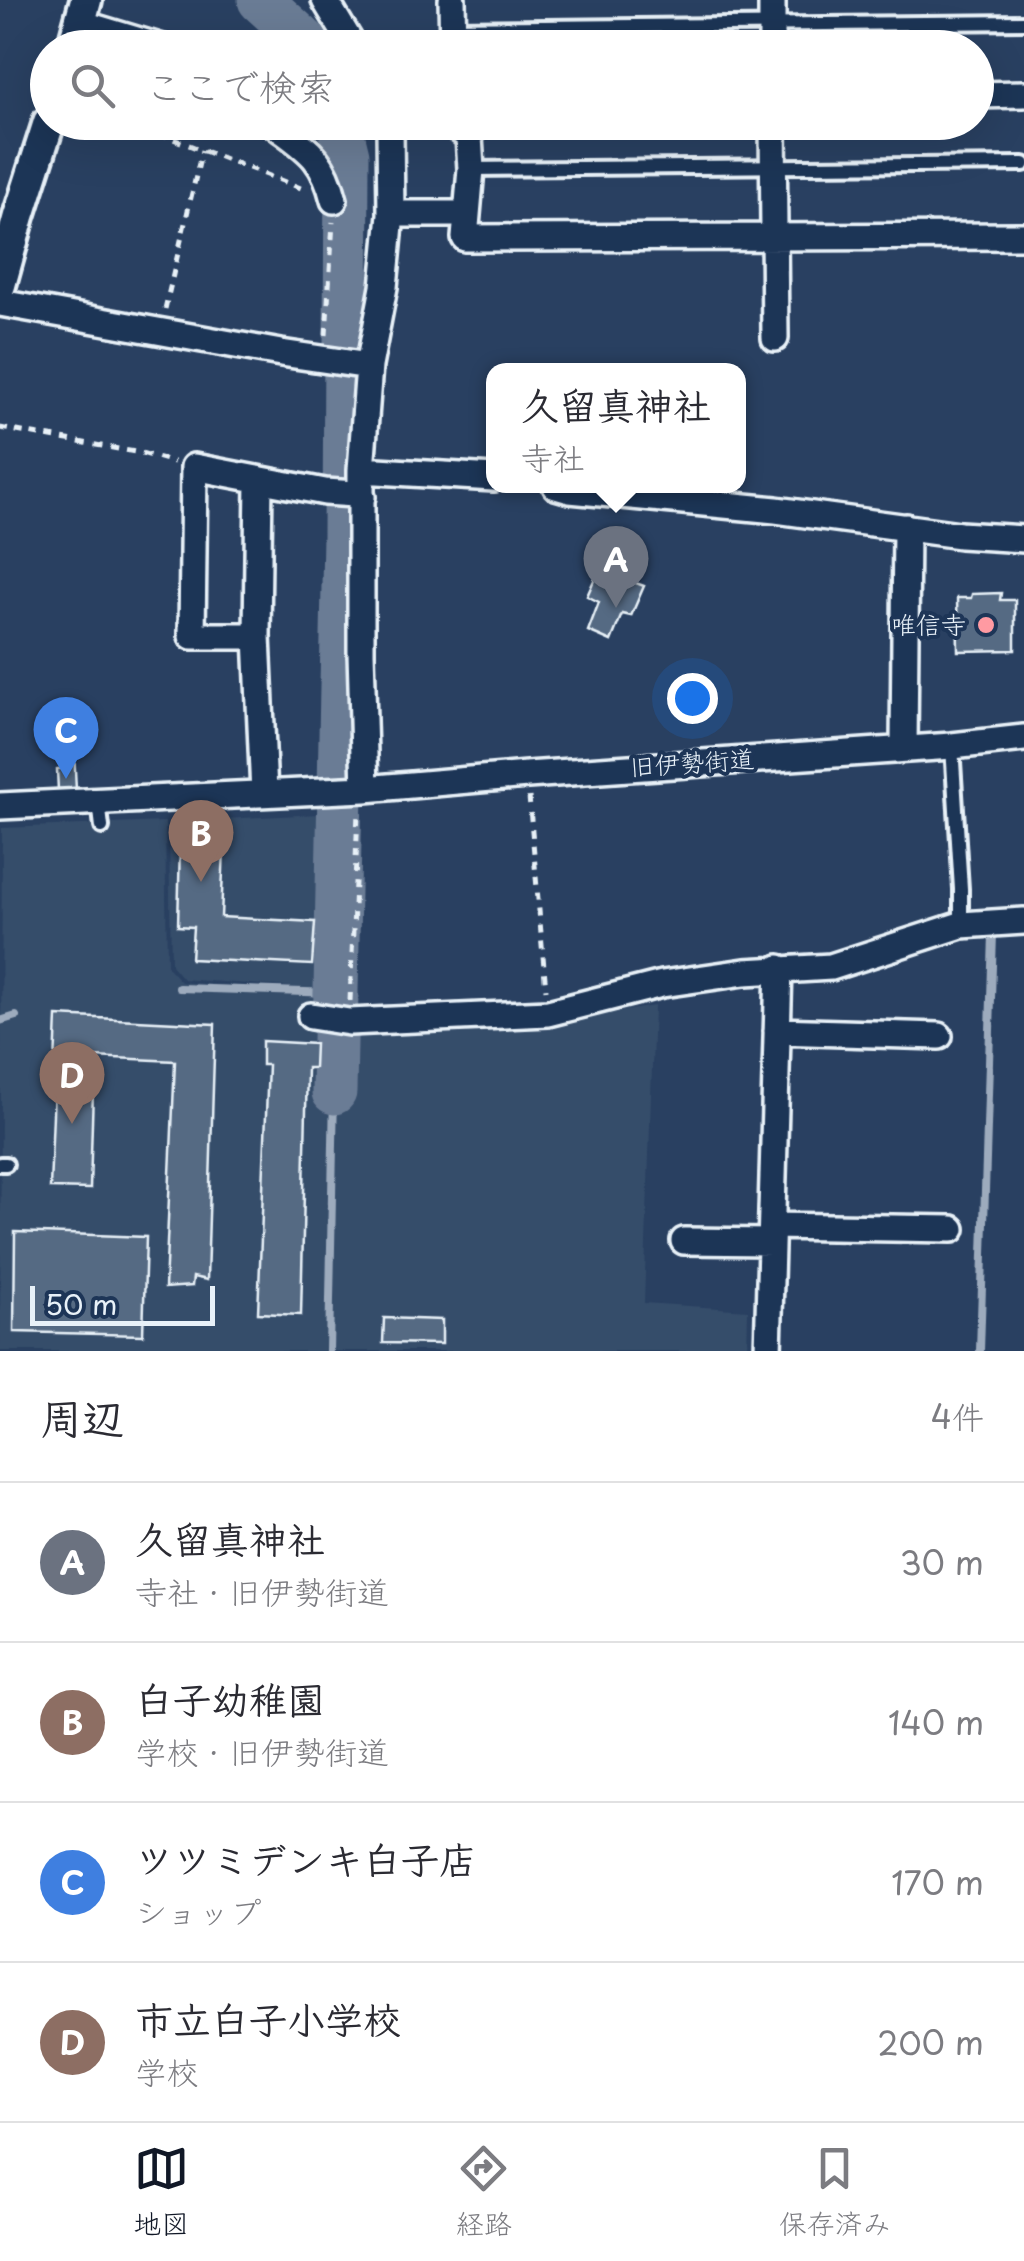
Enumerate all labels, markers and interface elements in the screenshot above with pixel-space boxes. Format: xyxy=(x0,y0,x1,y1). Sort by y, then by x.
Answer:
search box xyxy=(30,30,994,140)
text: ここで検索 xyxy=(145,57,335,114)
icon: search xyxy=(65,58,120,113)
popup xyxy=(486,363,746,493)
text: 久留真神社 xyxy=(521,376,711,433)
text: 寺社 xyxy=(521,433,585,481)
pin: A xyxy=(584,526,648,608)
place label: 唯信寺 xyxy=(891,605,966,643)
marker: 唯信寺 xyxy=(975,614,997,636)
your location xyxy=(667,673,718,724)
pin: C xyxy=(34,696,98,779)
street label: 旧伊勢街道 xyxy=(628,739,756,785)
pin: B xyxy=(168,800,234,882)
pin: D xyxy=(40,1042,104,1124)
scale bar xyxy=(30,1281,215,1326)
text: 50 m xyxy=(45,1282,118,1325)
text: 周辺 xyxy=(40,1385,124,1448)
text: 4件 xyxy=(931,1392,984,1440)
text: 久留真神社 xyxy=(135,1510,325,1567)
text: A xyxy=(60,1538,85,1586)
text: 30 m xyxy=(900,1538,984,1586)
text: 寺社 · 旧伊勢街道 xyxy=(135,1567,389,1615)
text: 白子幼稚園 xyxy=(135,1670,325,1727)
text: B xyxy=(62,1698,83,1746)
text: 140 m xyxy=(888,1698,984,1746)
text: 学校 · 旧伊勢街道 xyxy=(135,1727,389,1775)
text: ツツミデンキ白子店 xyxy=(135,1830,477,1887)
text: C xyxy=(60,1858,85,1906)
text: 170 m xyxy=(891,1858,984,1906)
text: ショップ xyxy=(135,1887,262,1935)
text: 市立白子小学校 xyxy=(135,1990,401,2047)
text: D xyxy=(60,2018,85,2066)
text: 200 m xyxy=(877,2018,984,2066)
text: 学校 xyxy=(135,2047,199,2095)
tab: 地図 xyxy=(133,2141,189,2244)
tab: 経路 xyxy=(456,2141,512,2244)
tab: 保存済み xyxy=(779,2141,891,2244)

